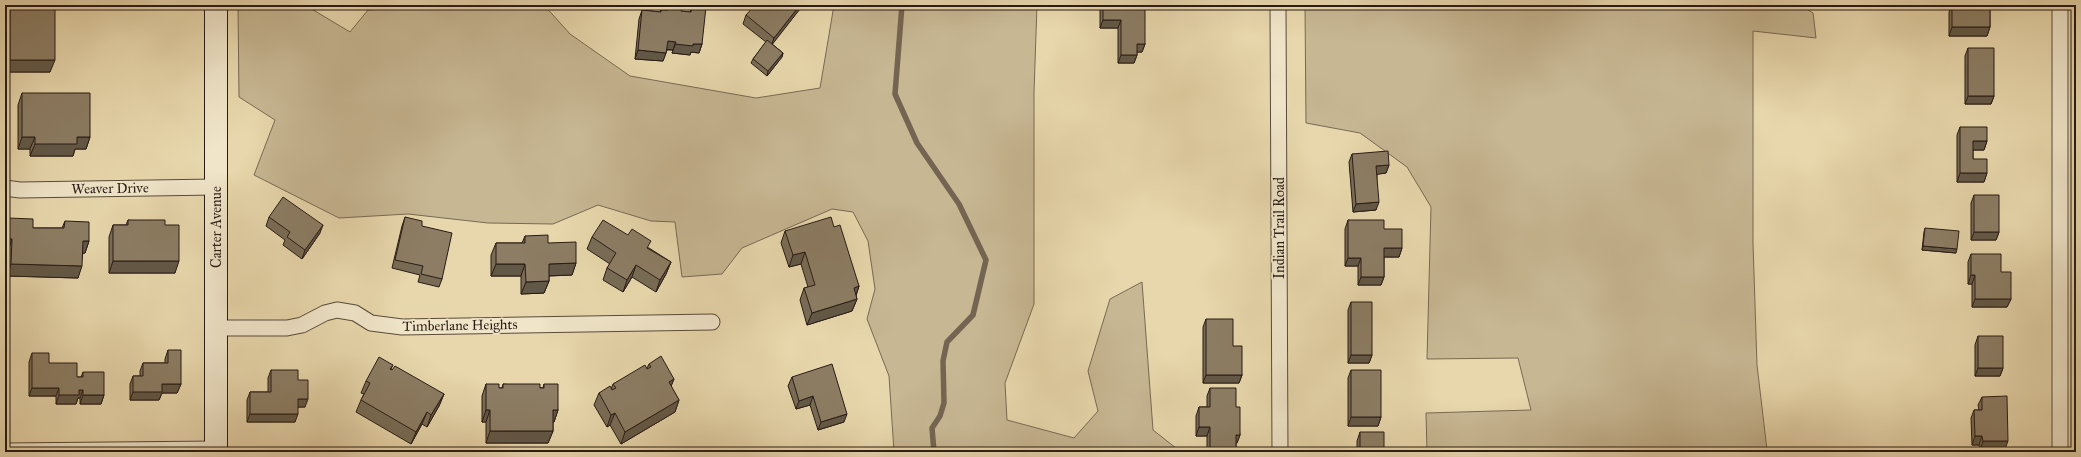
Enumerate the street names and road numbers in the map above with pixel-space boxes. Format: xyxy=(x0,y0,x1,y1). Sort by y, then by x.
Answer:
street label: Indian Trail Road xyxy=(1271,177,1288,279)
street label: Weaver Drive xyxy=(71,179,149,198)
street label: Carter Avenue xyxy=(208,186,225,268)
street label: Timberlane Heights xyxy=(402,316,518,335)

